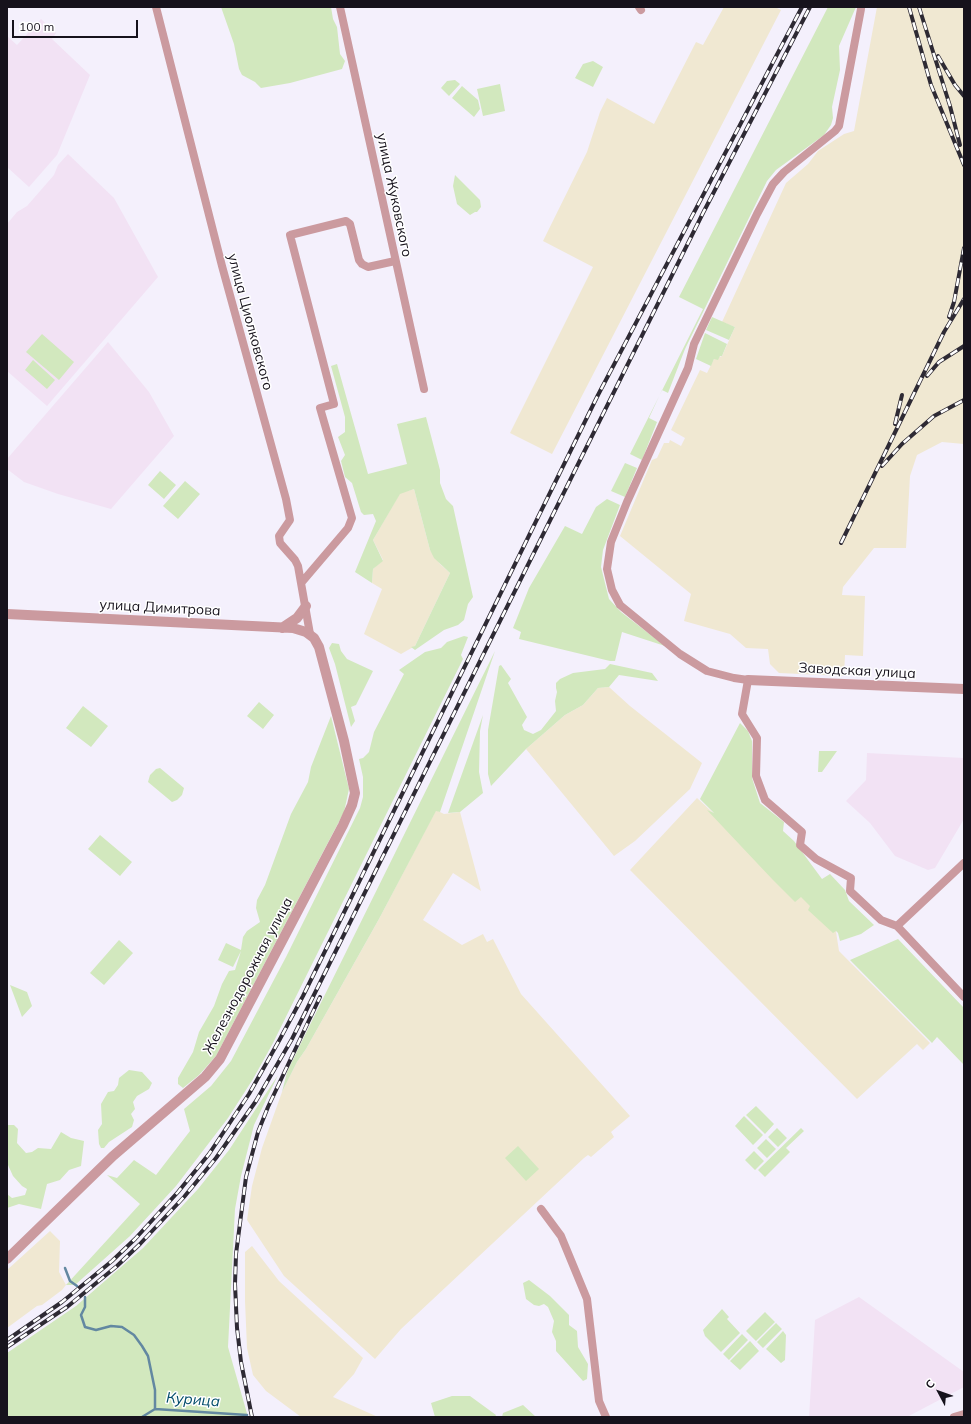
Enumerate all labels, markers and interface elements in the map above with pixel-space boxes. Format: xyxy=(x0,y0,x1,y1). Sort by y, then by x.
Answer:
scale bar xyxy=(14,12,140,38)
text: 100 m xyxy=(19,19,54,34)
street label: улица Жуковского xyxy=(373,132,415,258)
street label: улица Циолковского xyxy=(224,252,276,392)
street label: улица Димитрова xyxy=(99,596,221,620)
street label: Заводская улица xyxy=(798,660,916,682)
street label: Железнодорожная улица xyxy=(200,895,296,1057)
north arrow xyxy=(919,1372,959,1412)
text: С xyxy=(922,1377,938,1392)
water label: Курица xyxy=(165,1389,221,1411)

